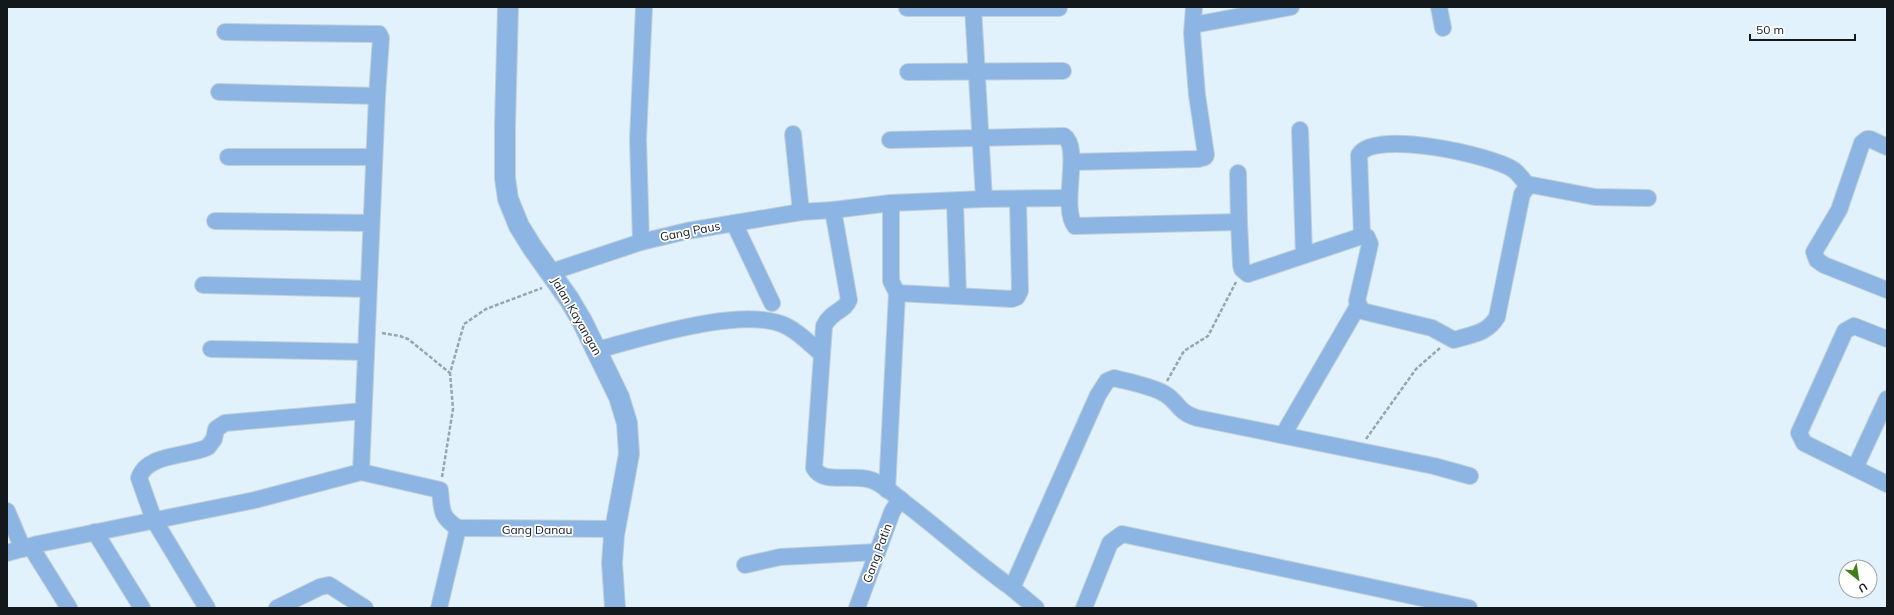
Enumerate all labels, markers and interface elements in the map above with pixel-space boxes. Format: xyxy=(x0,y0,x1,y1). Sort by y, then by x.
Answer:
scale bar xyxy=(1750,16,1855,42)
text: 50 m xyxy=(1756,22,1784,37)
street label: Gang Paus xyxy=(659,218,721,244)
street label: Jalan Kayangan xyxy=(548,274,606,358)
street label: Gang Patin xyxy=(859,521,895,585)
street label: Gang Danau xyxy=(502,522,572,537)
north arrow xyxy=(1838,559,1878,599)
text: U xyxy=(1856,580,1870,596)

